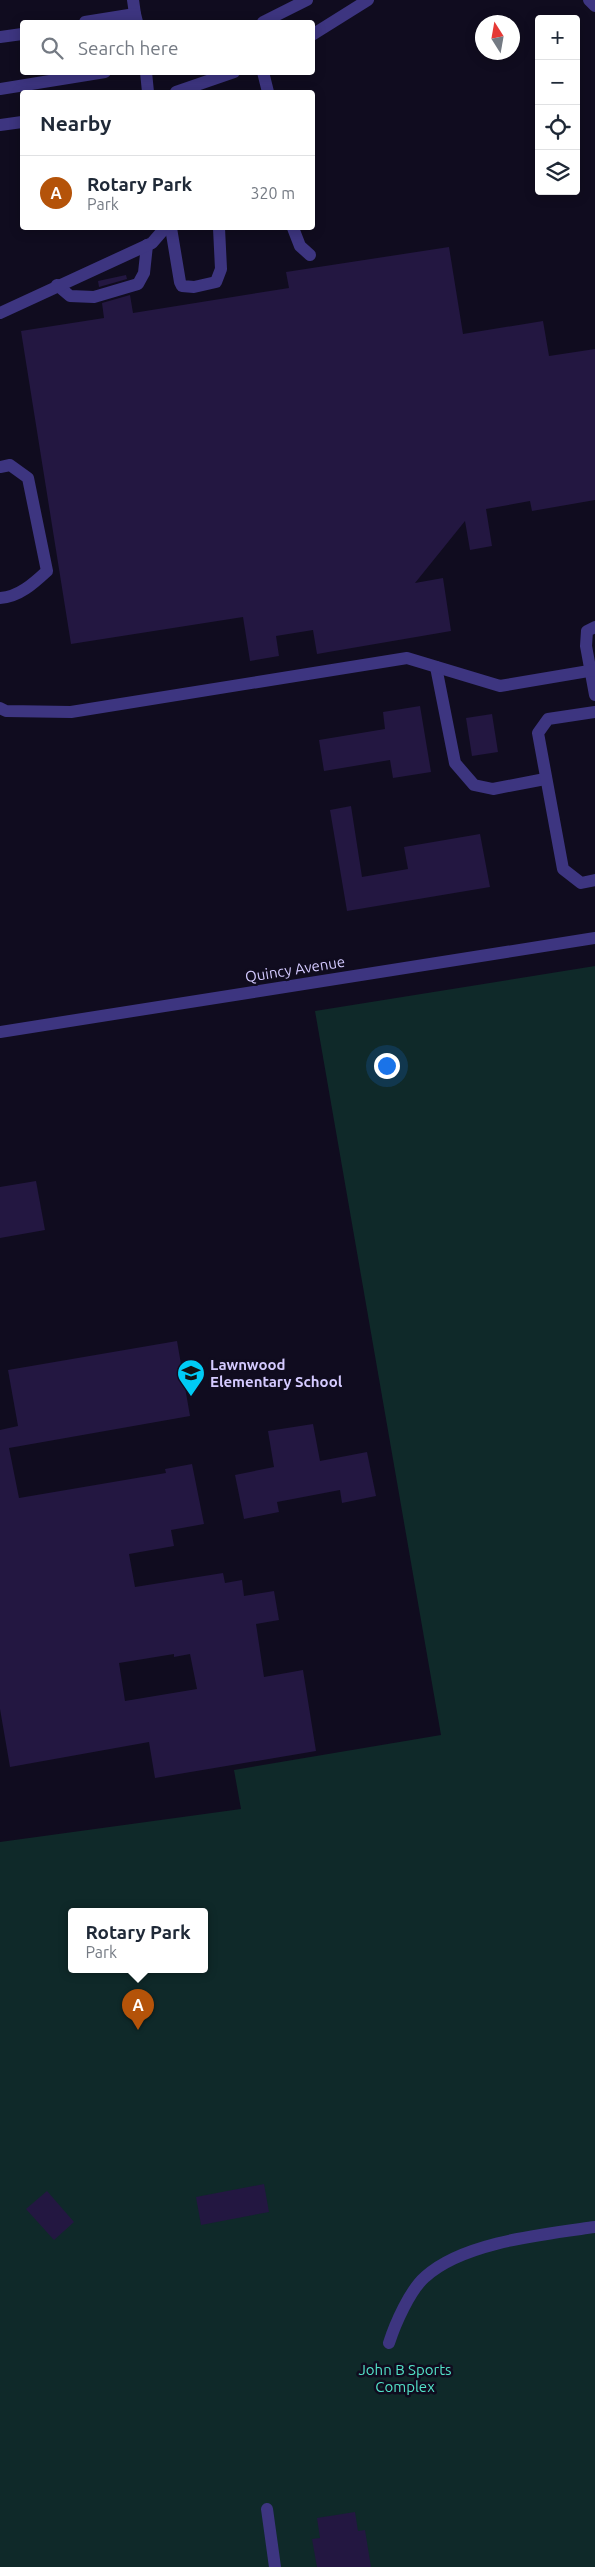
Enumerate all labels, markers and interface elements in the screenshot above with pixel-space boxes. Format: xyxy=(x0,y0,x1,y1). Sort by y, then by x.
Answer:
north arrow xyxy=(475,15,520,60)
map controls xyxy=(535,15,580,195)
button: + xyxy=(535,15,580,60)
search box xyxy=(20,20,315,75)
icon: search xyxy=(38,34,66,62)
text: Search here xyxy=(78,37,178,59)
button: − xyxy=(535,60,580,105)
button: locate xyxy=(535,105,580,150)
text: Nearby xyxy=(40,111,111,135)
button: layers xyxy=(535,150,580,195)
text: Rotary Park xyxy=(87,173,192,195)
text: A xyxy=(50,184,62,202)
text: 320 m xyxy=(250,184,295,202)
text: Park xyxy=(87,195,119,213)
street label: Quincy Avenue xyxy=(244,953,346,985)
your location xyxy=(374,1053,400,1079)
place label: Lawnwood Elementary School xyxy=(210,1356,343,1390)
school or university icon: Lawnwood Elementary School xyxy=(176,1358,206,1397)
popup xyxy=(68,1908,208,1973)
text: Rotary Park xyxy=(85,1921,191,1943)
text: Park xyxy=(85,1943,117,1961)
pin: A xyxy=(122,1989,154,2030)
park label: John B Sports Complex xyxy=(358,2361,452,2395)

